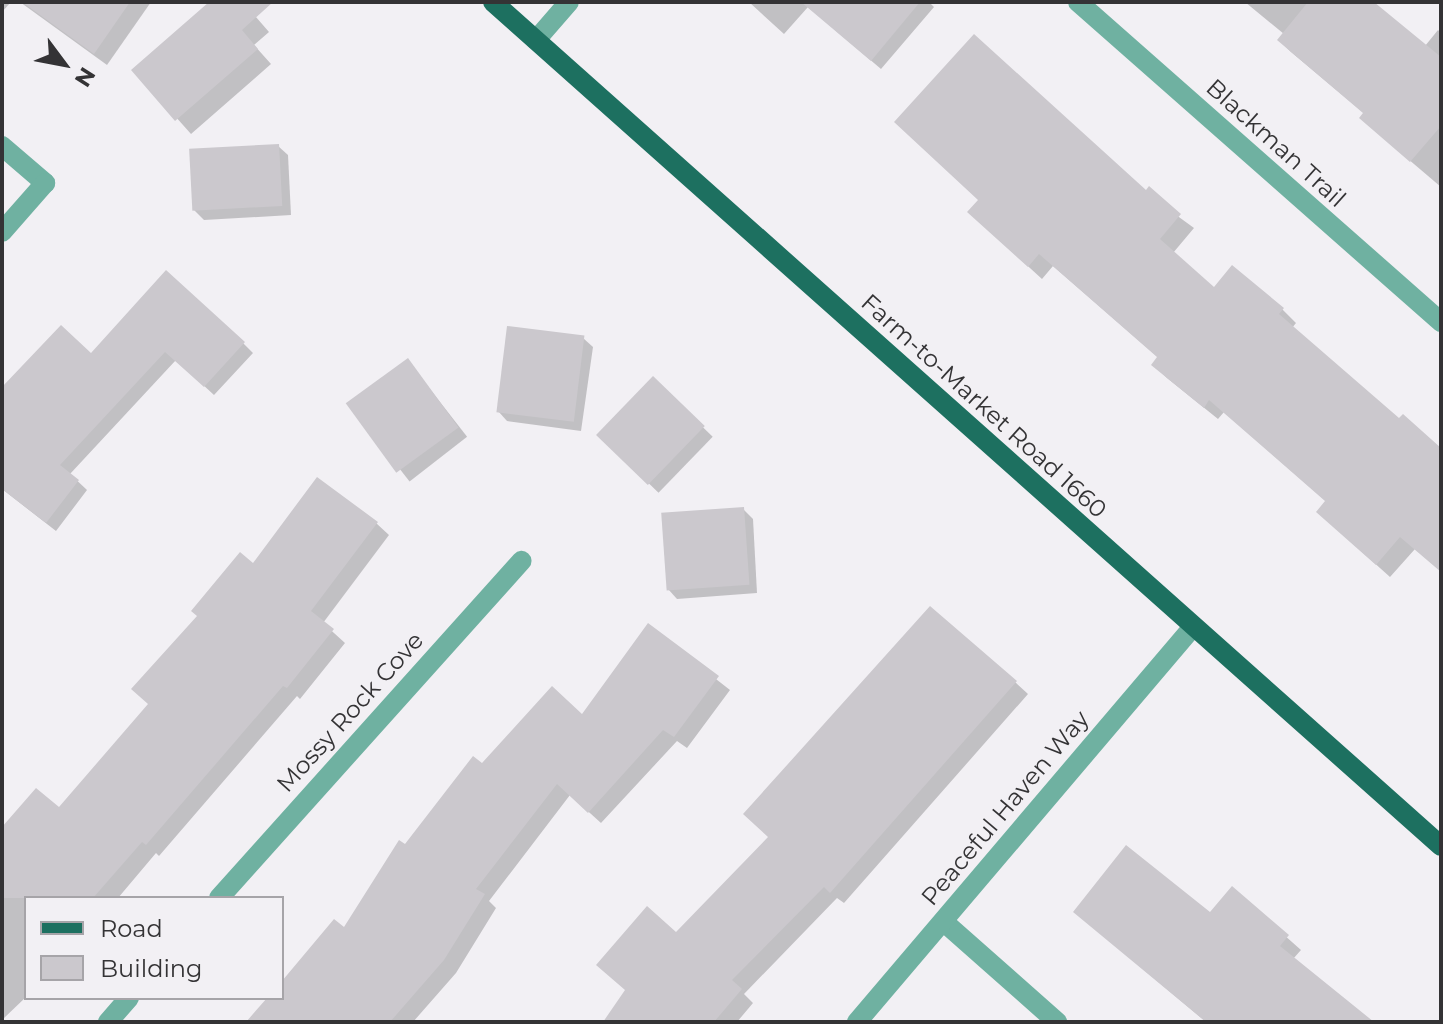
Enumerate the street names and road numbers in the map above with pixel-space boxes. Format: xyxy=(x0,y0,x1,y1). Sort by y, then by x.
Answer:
street label: Blackman Trail xyxy=(1200,73,1352,213)
street label: Farm-to-Market Road 1660 xyxy=(855,288,1113,524)
street label: Mossy Rock Cove xyxy=(271,626,429,798)
street label: Peaceful Haven Way xyxy=(915,705,1095,911)

